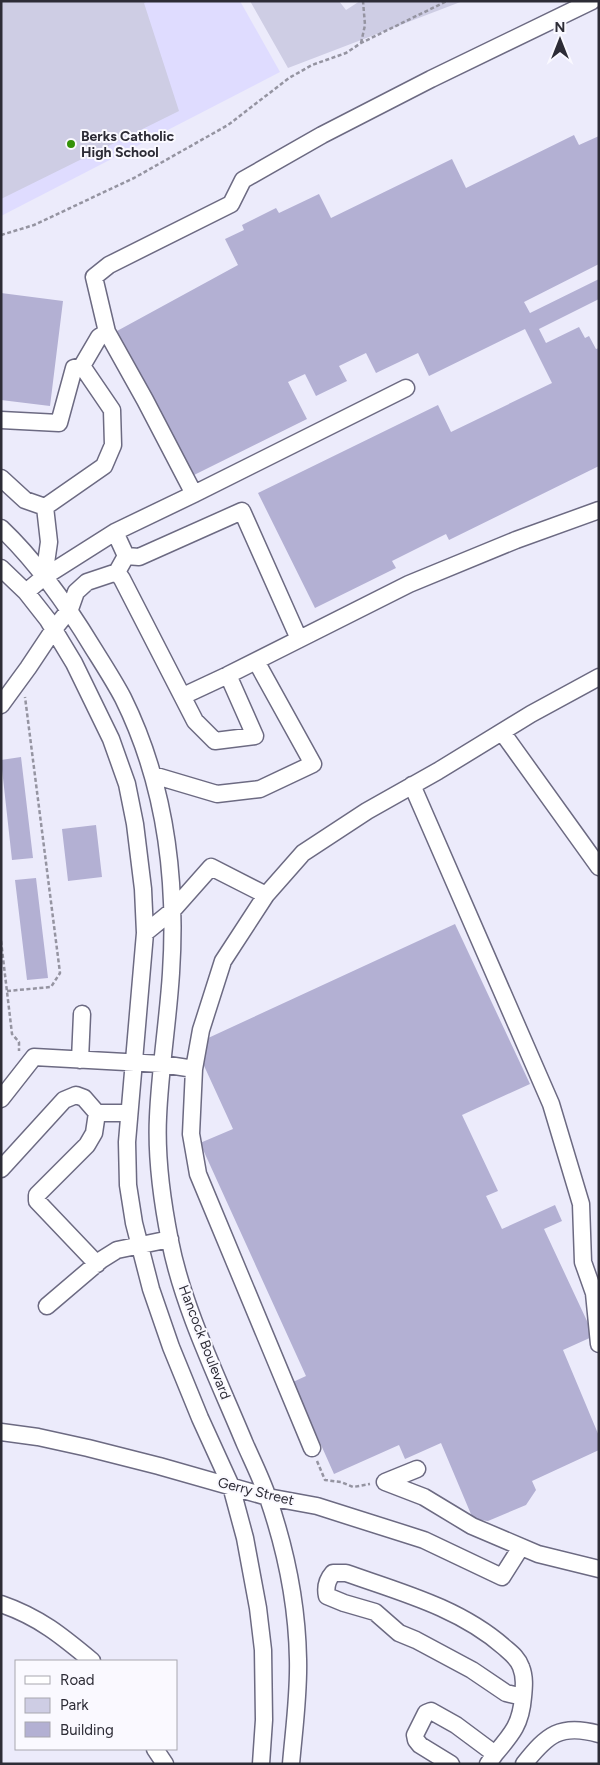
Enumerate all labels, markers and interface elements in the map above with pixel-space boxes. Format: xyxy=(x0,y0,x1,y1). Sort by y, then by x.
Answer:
north arrow xyxy=(535,15,585,65)
text: N xyxy=(555,19,565,36)
place label: Berks Catholic High School xyxy=(81,128,174,161)
marker: Berks Catholic High School xyxy=(65,138,77,150)
street label: Hancock Boulevard xyxy=(175,1283,234,1402)
street label: Gerry Street xyxy=(216,1474,296,1509)
legend xyxy=(15,1660,178,1750)
text: Road xyxy=(60,1671,95,1689)
text: Park xyxy=(60,1696,89,1714)
text: Building xyxy=(60,1721,114,1739)

